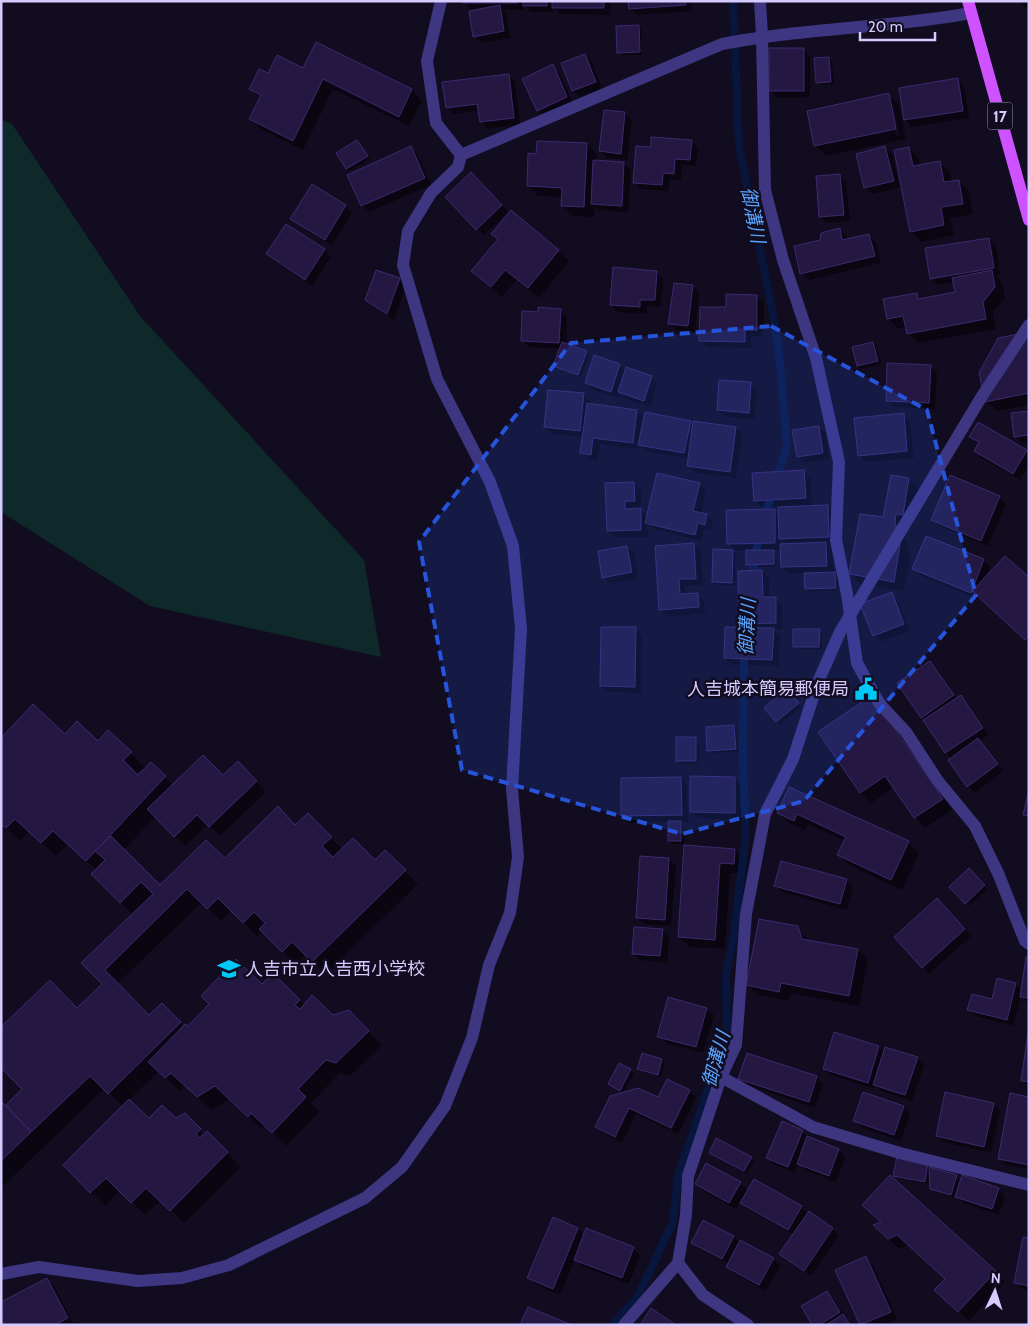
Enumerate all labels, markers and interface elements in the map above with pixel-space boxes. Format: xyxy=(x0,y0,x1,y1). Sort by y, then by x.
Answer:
scale bar xyxy=(860,10,935,42)
text: 20 m xyxy=(868,18,903,36)
road number: 17 xyxy=(988,102,1012,130)
water label: 御溝川 xyxy=(736,185,770,247)
water label: 御溝川 xyxy=(734,596,760,656)
public building icon: 人吉城本簡易郵便局 xyxy=(853,676,879,702)
place label: 人吉城本簡易郵便局 xyxy=(687,678,849,700)
school or university icon: 人吉市立人吉西小学校 xyxy=(216,956,242,982)
place label: 人吉市立人吉西小学校 xyxy=(245,958,425,980)
water label: 御溝川 xyxy=(697,1027,735,1090)
north arrow xyxy=(970,1266,1020,1316)
text: N xyxy=(990,1269,1001,1287)

